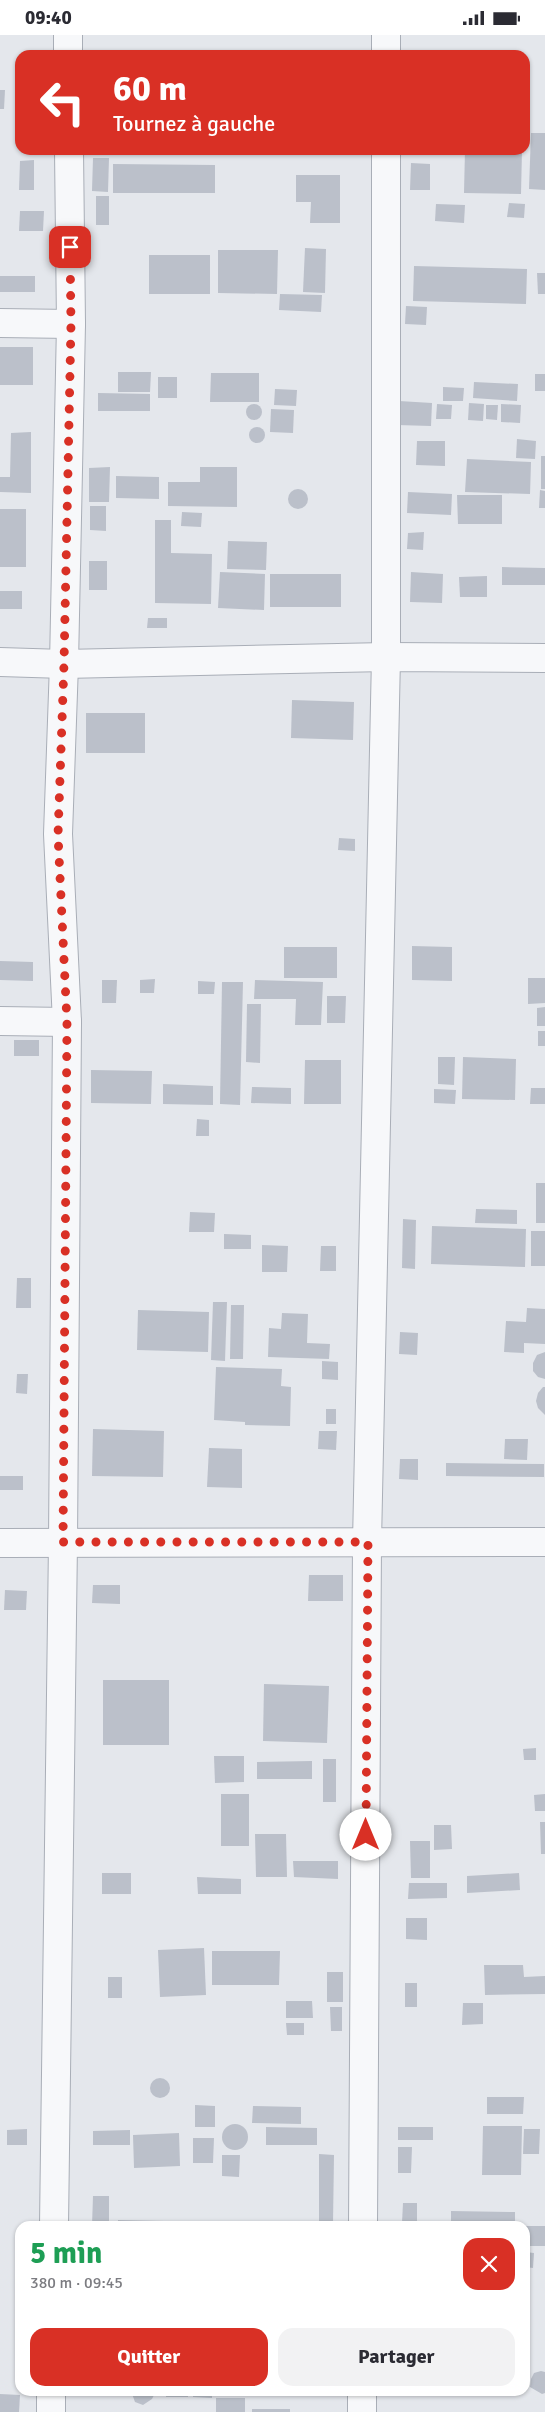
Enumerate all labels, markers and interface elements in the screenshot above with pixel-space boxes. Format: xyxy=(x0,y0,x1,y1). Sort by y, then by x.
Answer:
text: 09:40 xyxy=(25,6,72,30)
text: 60 m xyxy=(113,67,187,110)
icon: left xyxy=(30,70,95,135)
text: Tournez à gauche xyxy=(113,110,275,137)
pin xyxy=(49,226,91,268)
icon: arrive xyxy=(56,233,84,261)
position arrow xyxy=(339,1808,391,1860)
text: 5 min xyxy=(30,2235,102,2272)
button: close xyxy=(463,2238,515,2290)
text: 380 m · 09:45 xyxy=(30,2273,123,2293)
button: Quitter xyxy=(30,2328,268,2386)
button: Partager xyxy=(278,2328,515,2386)

